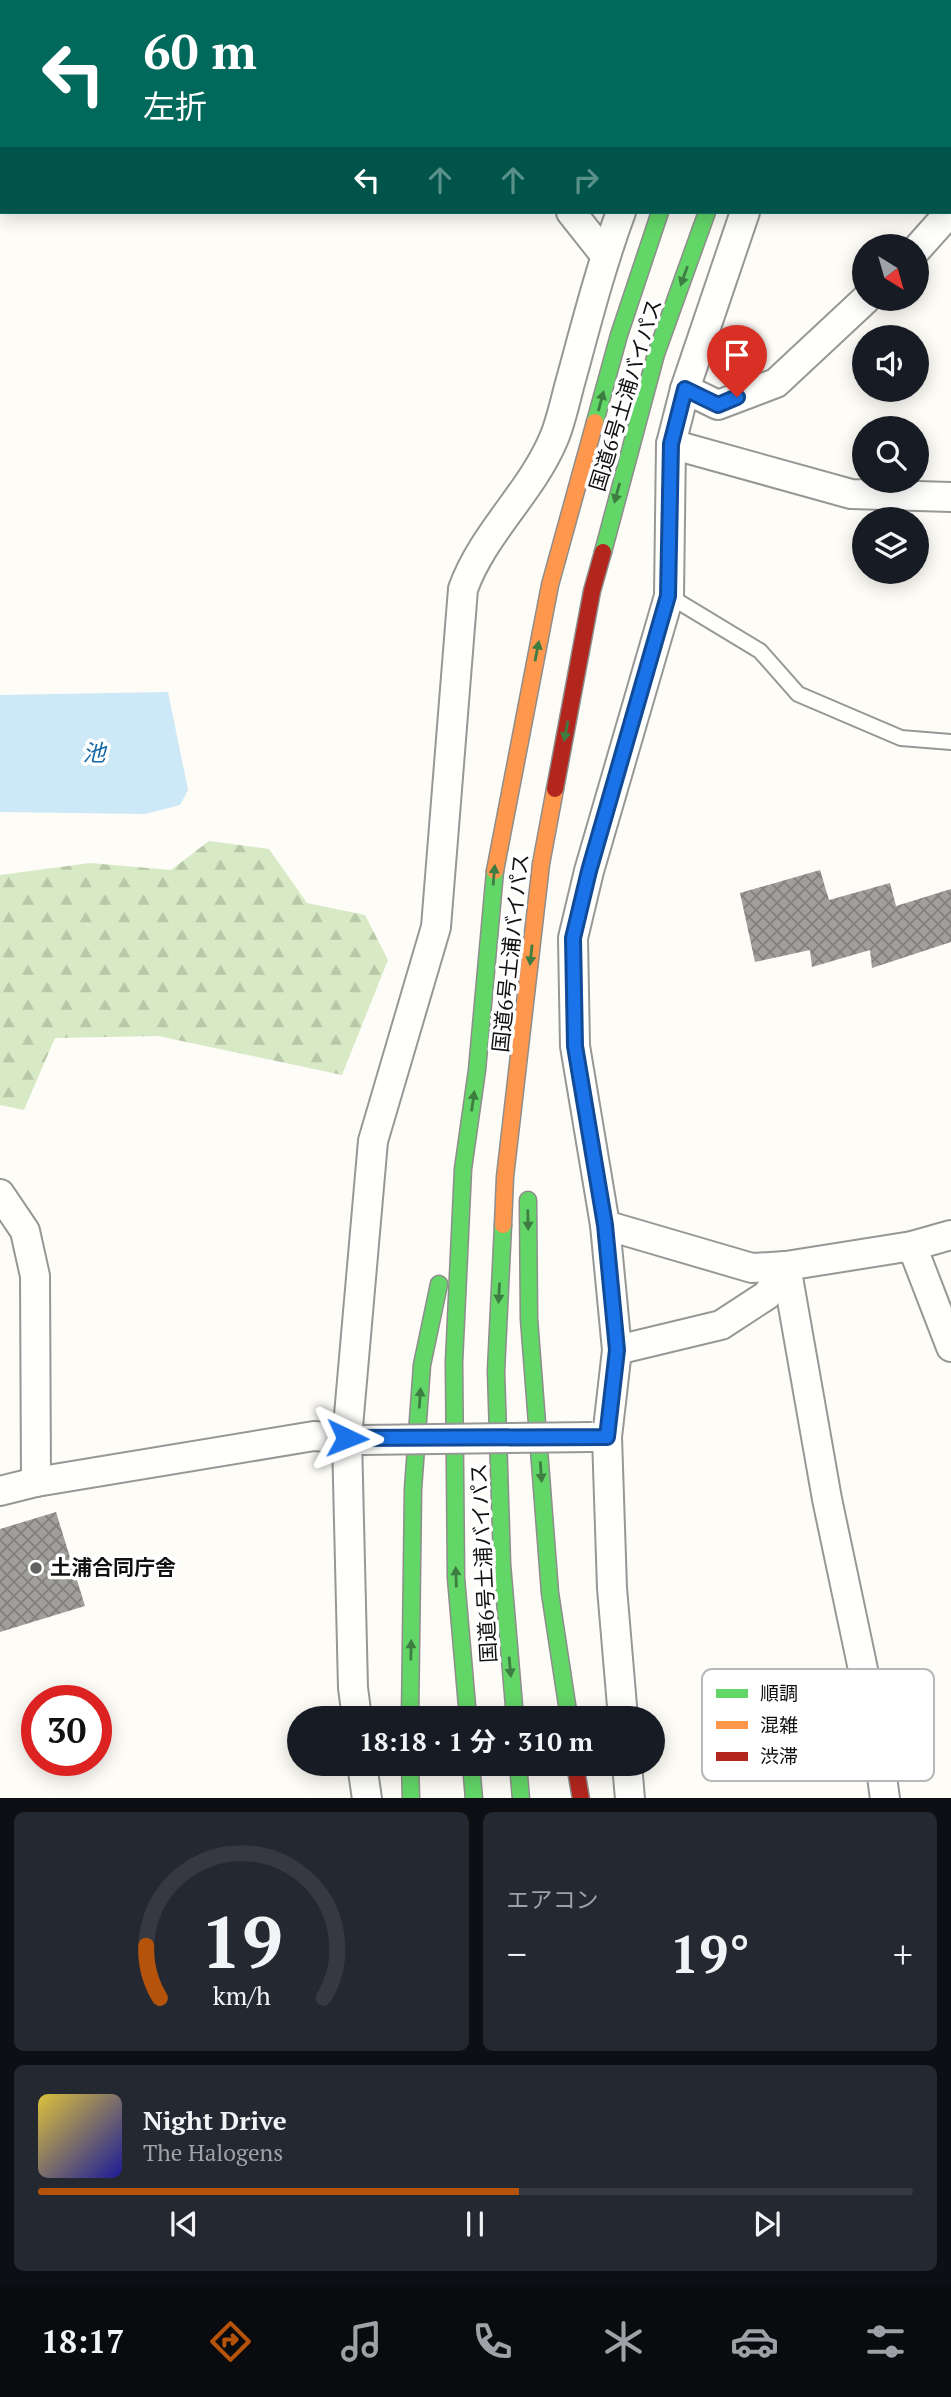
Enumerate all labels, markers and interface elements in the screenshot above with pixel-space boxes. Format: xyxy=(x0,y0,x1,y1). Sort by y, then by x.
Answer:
text: 60 m xyxy=(143,18,257,83)
icon: left xyxy=(28,28,119,119)
text: 左折 xyxy=(143,85,207,127)
icon: left xyxy=(348,161,386,199)
icon: ahead xyxy=(421,161,459,199)
icon: ahead xyxy=(494,161,532,199)
icon: right xyxy=(567,161,605,199)
north arrow xyxy=(852,234,929,312)
map controls xyxy=(852,234,929,584)
one-way arrow xyxy=(678,266,689,287)
street label: 国道6号土浦バイパス xyxy=(582,295,668,494)
pin xyxy=(707,325,767,397)
button: sound xyxy=(852,325,929,402)
icon: arrive xyxy=(718,336,756,374)
one-way arrow xyxy=(596,390,607,412)
button: search xyxy=(852,416,929,493)
one-way arrow xyxy=(612,483,622,504)
button: layers xyxy=(852,507,929,584)
one-way arrow xyxy=(532,640,543,662)
one-way arrow xyxy=(560,720,571,742)
water label: 池 xyxy=(83,737,108,768)
street label: 国道6号土浦バイパス xyxy=(486,852,534,1054)
one-way arrow xyxy=(489,863,500,885)
one-way arrow xyxy=(526,944,537,966)
one-way arrow xyxy=(467,1090,478,1112)
one-way arrow xyxy=(522,1210,534,1232)
one-way arrow xyxy=(494,1283,505,1305)
one-way arrow xyxy=(415,1387,426,1409)
position arrow xyxy=(310,1401,384,1475)
one-way arrow xyxy=(536,1461,547,1483)
street label: 国道6号土浦バイパス xyxy=(464,1463,502,1664)
place label: 土浦合同庁舎 xyxy=(50,1553,176,1581)
marker: 土浦合同庁舎 xyxy=(28,1560,44,1576)
one-way arrow xyxy=(450,1566,461,1588)
one-way arrow xyxy=(405,1639,417,1661)
one-way arrow xyxy=(505,1657,516,1679)
legend xyxy=(702,1669,934,1781)
text: 順調 xyxy=(760,1680,798,1705)
speed limit sign: 30 xyxy=(21,1685,112,1776)
text: 混雑 xyxy=(760,1712,798,1737)
text: 18:18 · 1 分 · 310 m xyxy=(359,1724,593,1758)
text: 渋滞 xyxy=(760,1743,798,1768)
text: エアコン xyxy=(507,1884,599,1915)
text: 19 xyxy=(200,1892,282,1989)
text: 19° xyxy=(670,1919,750,1988)
text: − xyxy=(507,1929,527,1979)
text: + xyxy=(893,1929,913,1979)
text: km/h xyxy=(212,1978,270,2011)
text: Night Drive xyxy=(143,2103,287,2137)
text: The Halogens xyxy=(143,2137,283,2168)
icon: previous xyxy=(165,2205,203,2243)
icon: pause xyxy=(456,2205,494,2243)
icon: next xyxy=(748,2205,786,2243)
icon: directions xyxy=(206,2317,255,2366)
icon: music xyxy=(337,2317,386,2366)
icon: phone xyxy=(468,2317,517,2366)
icon: climate xyxy=(599,2317,648,2366)
icon: car xyxy=(730,2317,779,2366)
icon: filters xyxy=(861,2317,910,2366)
text: 18:17 xyxy=(41,2320,124,2362)

